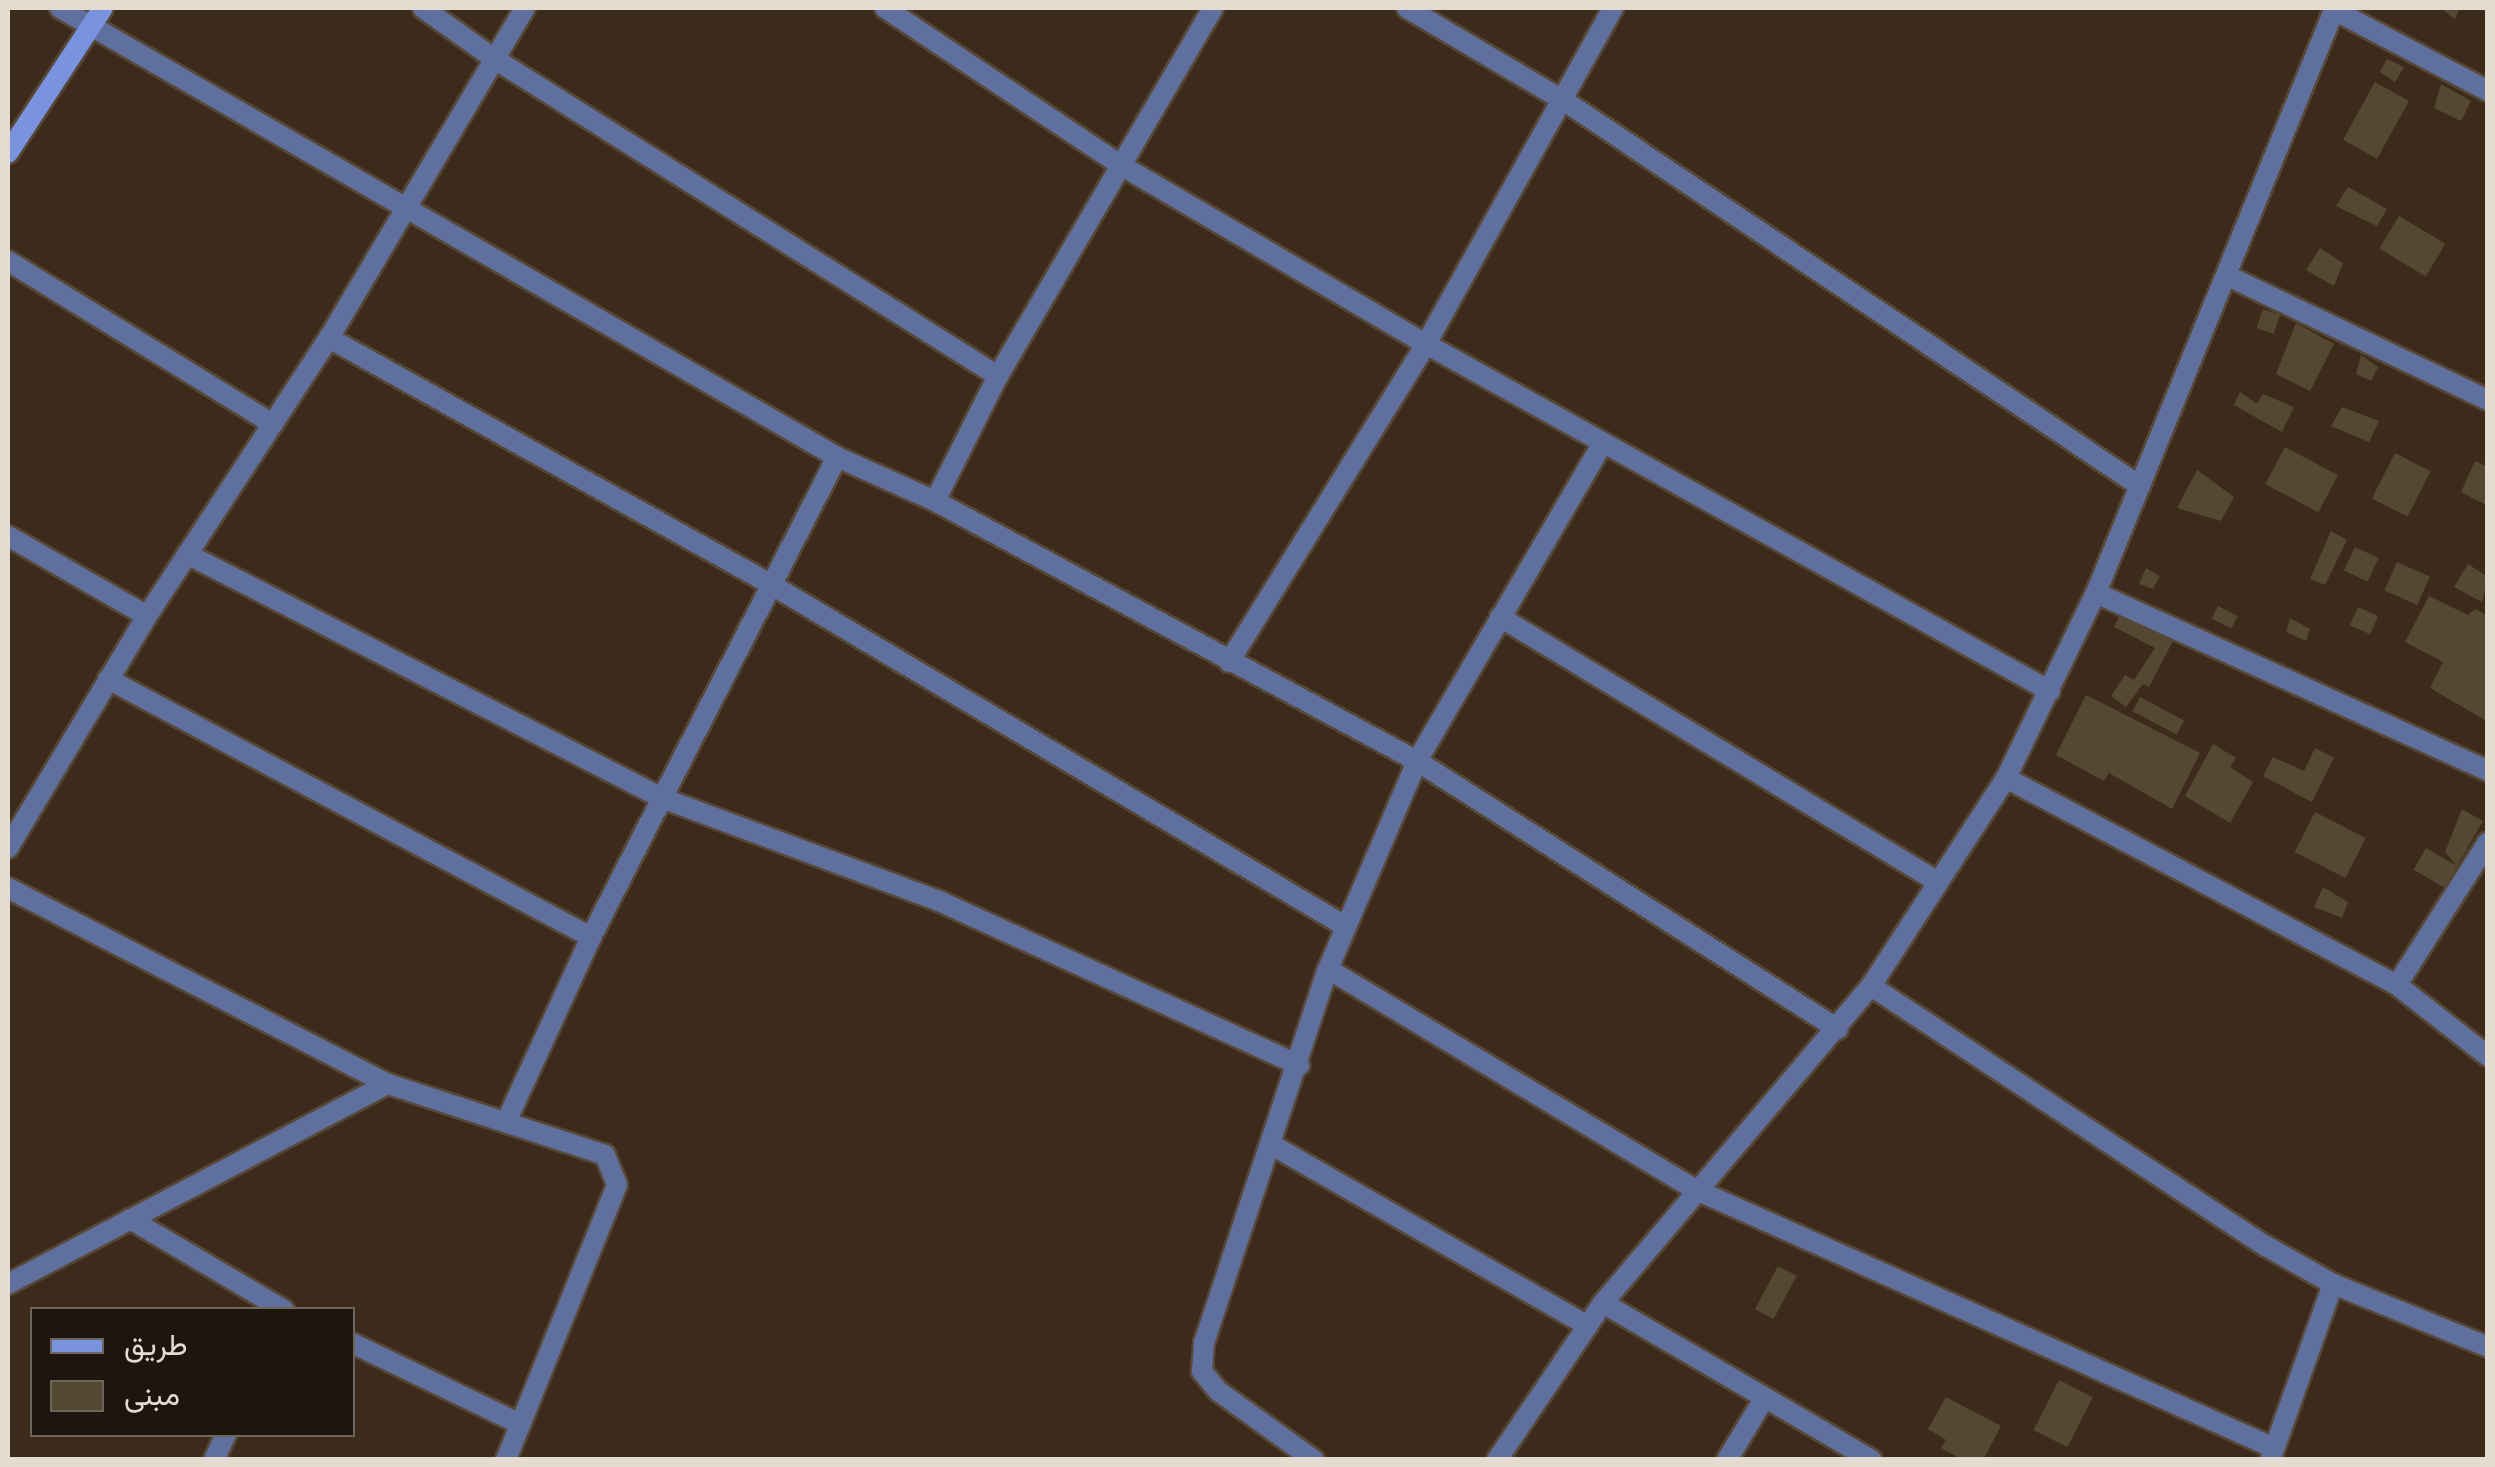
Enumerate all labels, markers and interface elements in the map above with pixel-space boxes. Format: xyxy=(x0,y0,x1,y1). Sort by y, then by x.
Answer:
legend xyxy=(30,1307,355,1437)
text: طريق xyxy=(124,1323,188,1366)
text: مبنى xyxy=(124,1373,180,1416)

